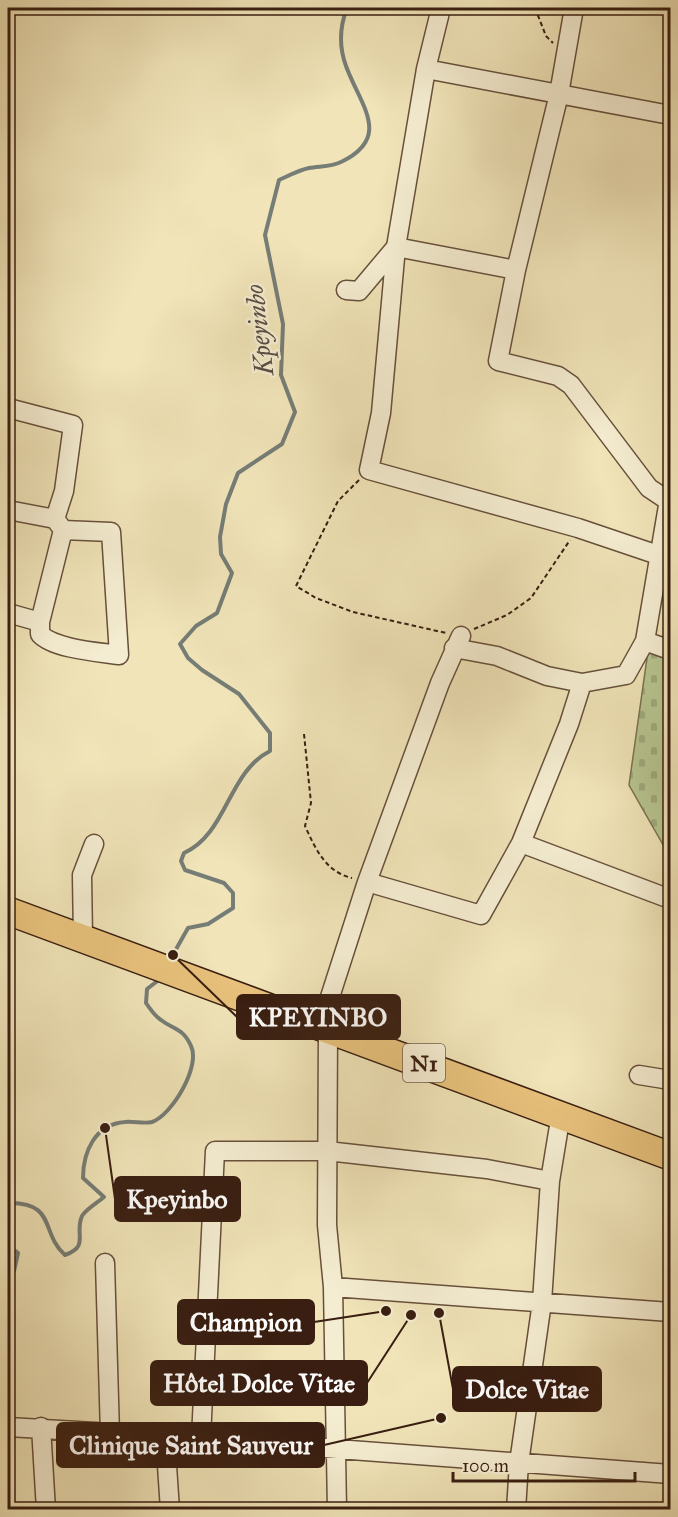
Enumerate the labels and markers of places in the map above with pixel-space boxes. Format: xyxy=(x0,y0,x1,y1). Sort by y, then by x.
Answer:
callout: KPEYINBO xyxy=(237,995,400,1039)
callout: Kpeyinbo xyxy=(115,1177,240,1221)
callout: Champion xyxy=(178,1300,314,1344)
callout: Hôtel Dolce Vitae xyxy=(151,1361,367,1405)
callout: Dolce Vitae xyxy=(453,1367,601,1411)
callout: Clinique Saint Sauveur xyxy=(57,1423,324,1467)

